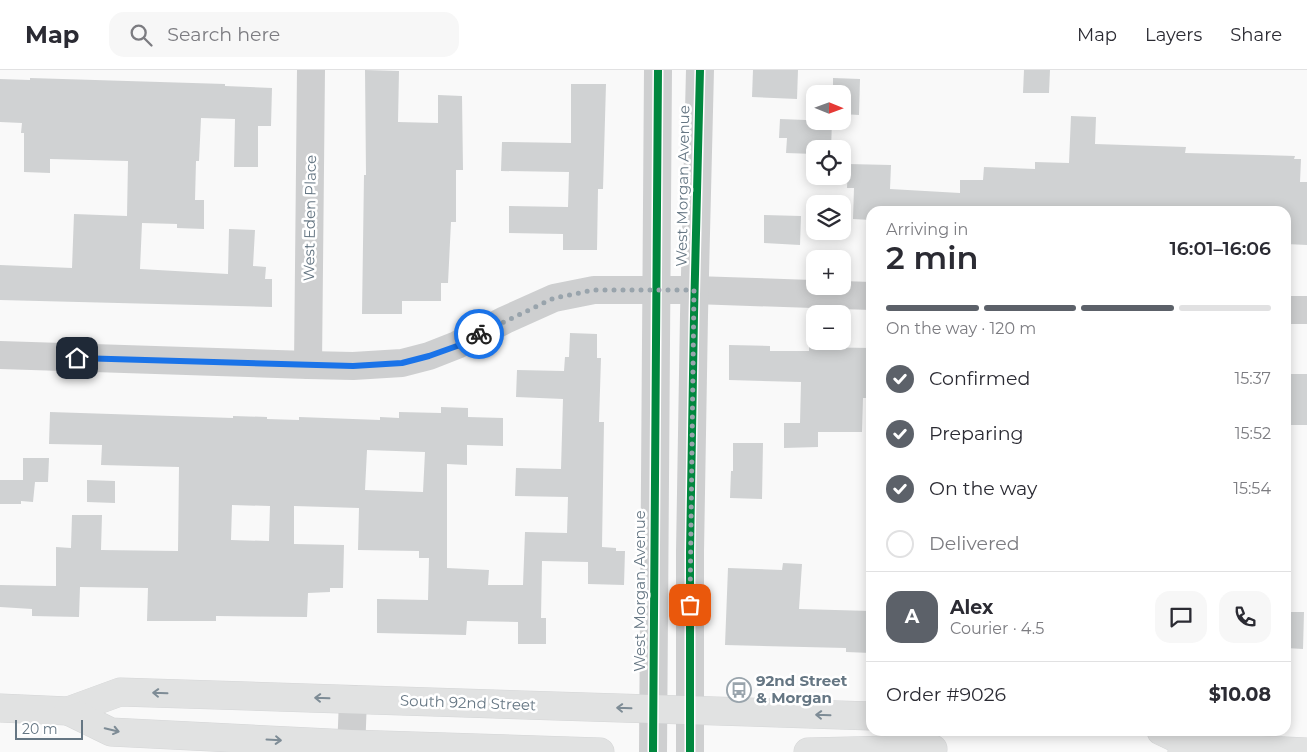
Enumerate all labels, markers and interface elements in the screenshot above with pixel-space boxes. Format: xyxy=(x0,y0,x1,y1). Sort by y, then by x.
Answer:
search box xyxy=(109,12,459,57)
text: Map xyxy=(25,20,79,49)
icon: search xyxy=(127,21,155,49)
text: Search here xyxy=(167,23,280,46)
text: Map xyxy=(1077,24,1117,46)
text: Layers xyxy=(1145,24,1202,46)
text: Share xyxy=(1230,24,1282,46)
north arrow xyxy=(806,85,851,130)
map controls xyxy=(806,85,851,350)
street label: West Morgan Avenue xyxy=(672,105,693,267)
button: locate xyxy=(806,140,851,185)
street label: West Eden Place xyxy=(299,155,320,281)
button: layers xyxy=(806,195,851,240)
text: Arriving in xyxy=(886,220,968,239)
text: 16:01–16:06 xyxy=(1170,237,1271,260)
text: 2 min xyxy=(886,238,978,277)
button: + xyxy=(806,250,851,295)
button: − xyxy=(806,305,851,350)
courier xyxy=(454,309,504,359)
text: On the way · 120 m xyxy=(886,319,1036,338)
icon: bike xyxy=(465,320,493,348)
pin xyxy=(56,337,98,379)
icon: home xyxy=(63,344,91,372)
icon: check xyxy=(886,365,914,393)
text: Confirmed xyxy=(929,367,1030,390)
text: 15:37 xyxy=(1235,369,1271,388)
icon: check xyxy=(886,420,914,448)
text: Preparing xyxy=(929,422,1024,445)
text: 15:52 xyxy=(1235,424,1271,443)
icon: check xyxy=(886,475,914,503)
text: On the way xyxy=(929,477,1037,500)
text: 15:54 xyxy=(1233,479,1271,498)
street label: West Morgan Avenue xyxy=(630,510,649,672)
text: Delivered xyxy=(929,532,1020,555)
pin xyxy=(669,584,711,626)
icon: bag xyxy=(676,591,704,619)
button: chat xyxy=(1155,591,1207,643)
button: phone xyxy=(1219,591,1271,643)
text: Alex xyxy=(950,596,993,619)
text: A xyxy=(905,605,919,628)
text: Courier · 4.5 xyxy=(950,619,1044,638)
place label: 92nd Street & Morgan xyxy=(756,671,848,707)
bus stop icon: 92nd Street & Morgan xyxy=(726,677,752,703)
text: Order #9026 xyxy=(886,683,1006,706)
text: $10.08 xyxy=(1209,683,1271,706)
one-way arrow xyxy=(152,688,168,698)
street label: South 92nd Street xyxy=(400,691,536,714)
one-way arrow xyxy=(314,693,330,703)
one-way arrow xyxy=(617,703,633,713)
one-way arrow xyxy=(815,710,831,719)
scale bar xyxy=(15,717,82,740)
text: 20 m xyxy=(22,720,58,738)
one-way arrow xyxy=(104,726,120,735)
one-way arrow xyxy=(266,736,282,745)

